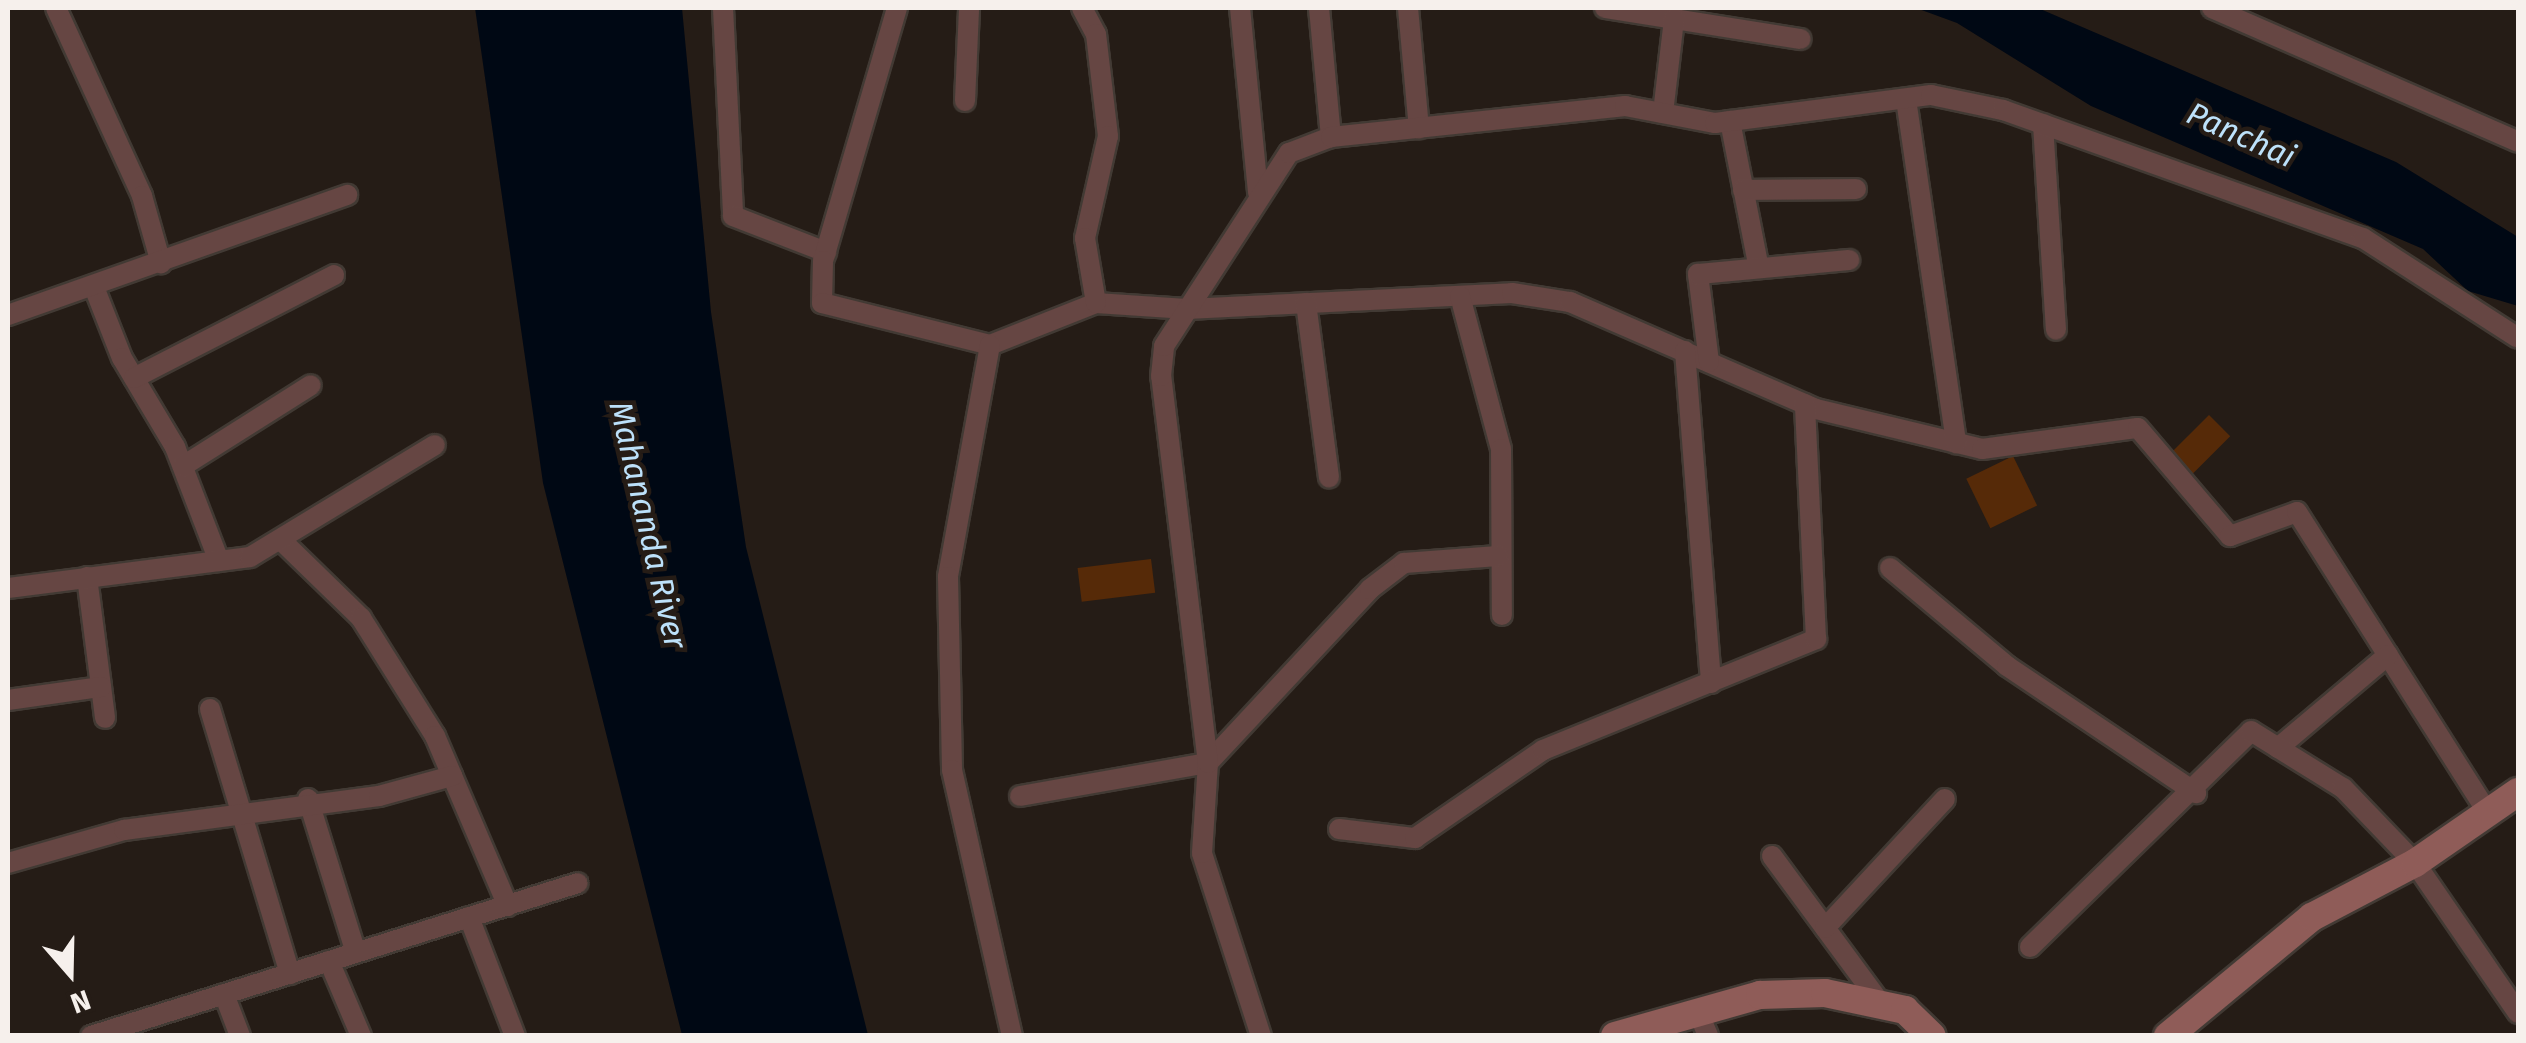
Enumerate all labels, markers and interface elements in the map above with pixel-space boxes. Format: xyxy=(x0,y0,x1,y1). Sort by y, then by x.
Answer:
water label: Panchai xyxy=(2181,94,2301,176)
water label: Mahananda River xyxy=(601,398,695,652)
north arrow xyxy=(20,923,120,1023)
text: N xyxy=(66,983,95,1020)

